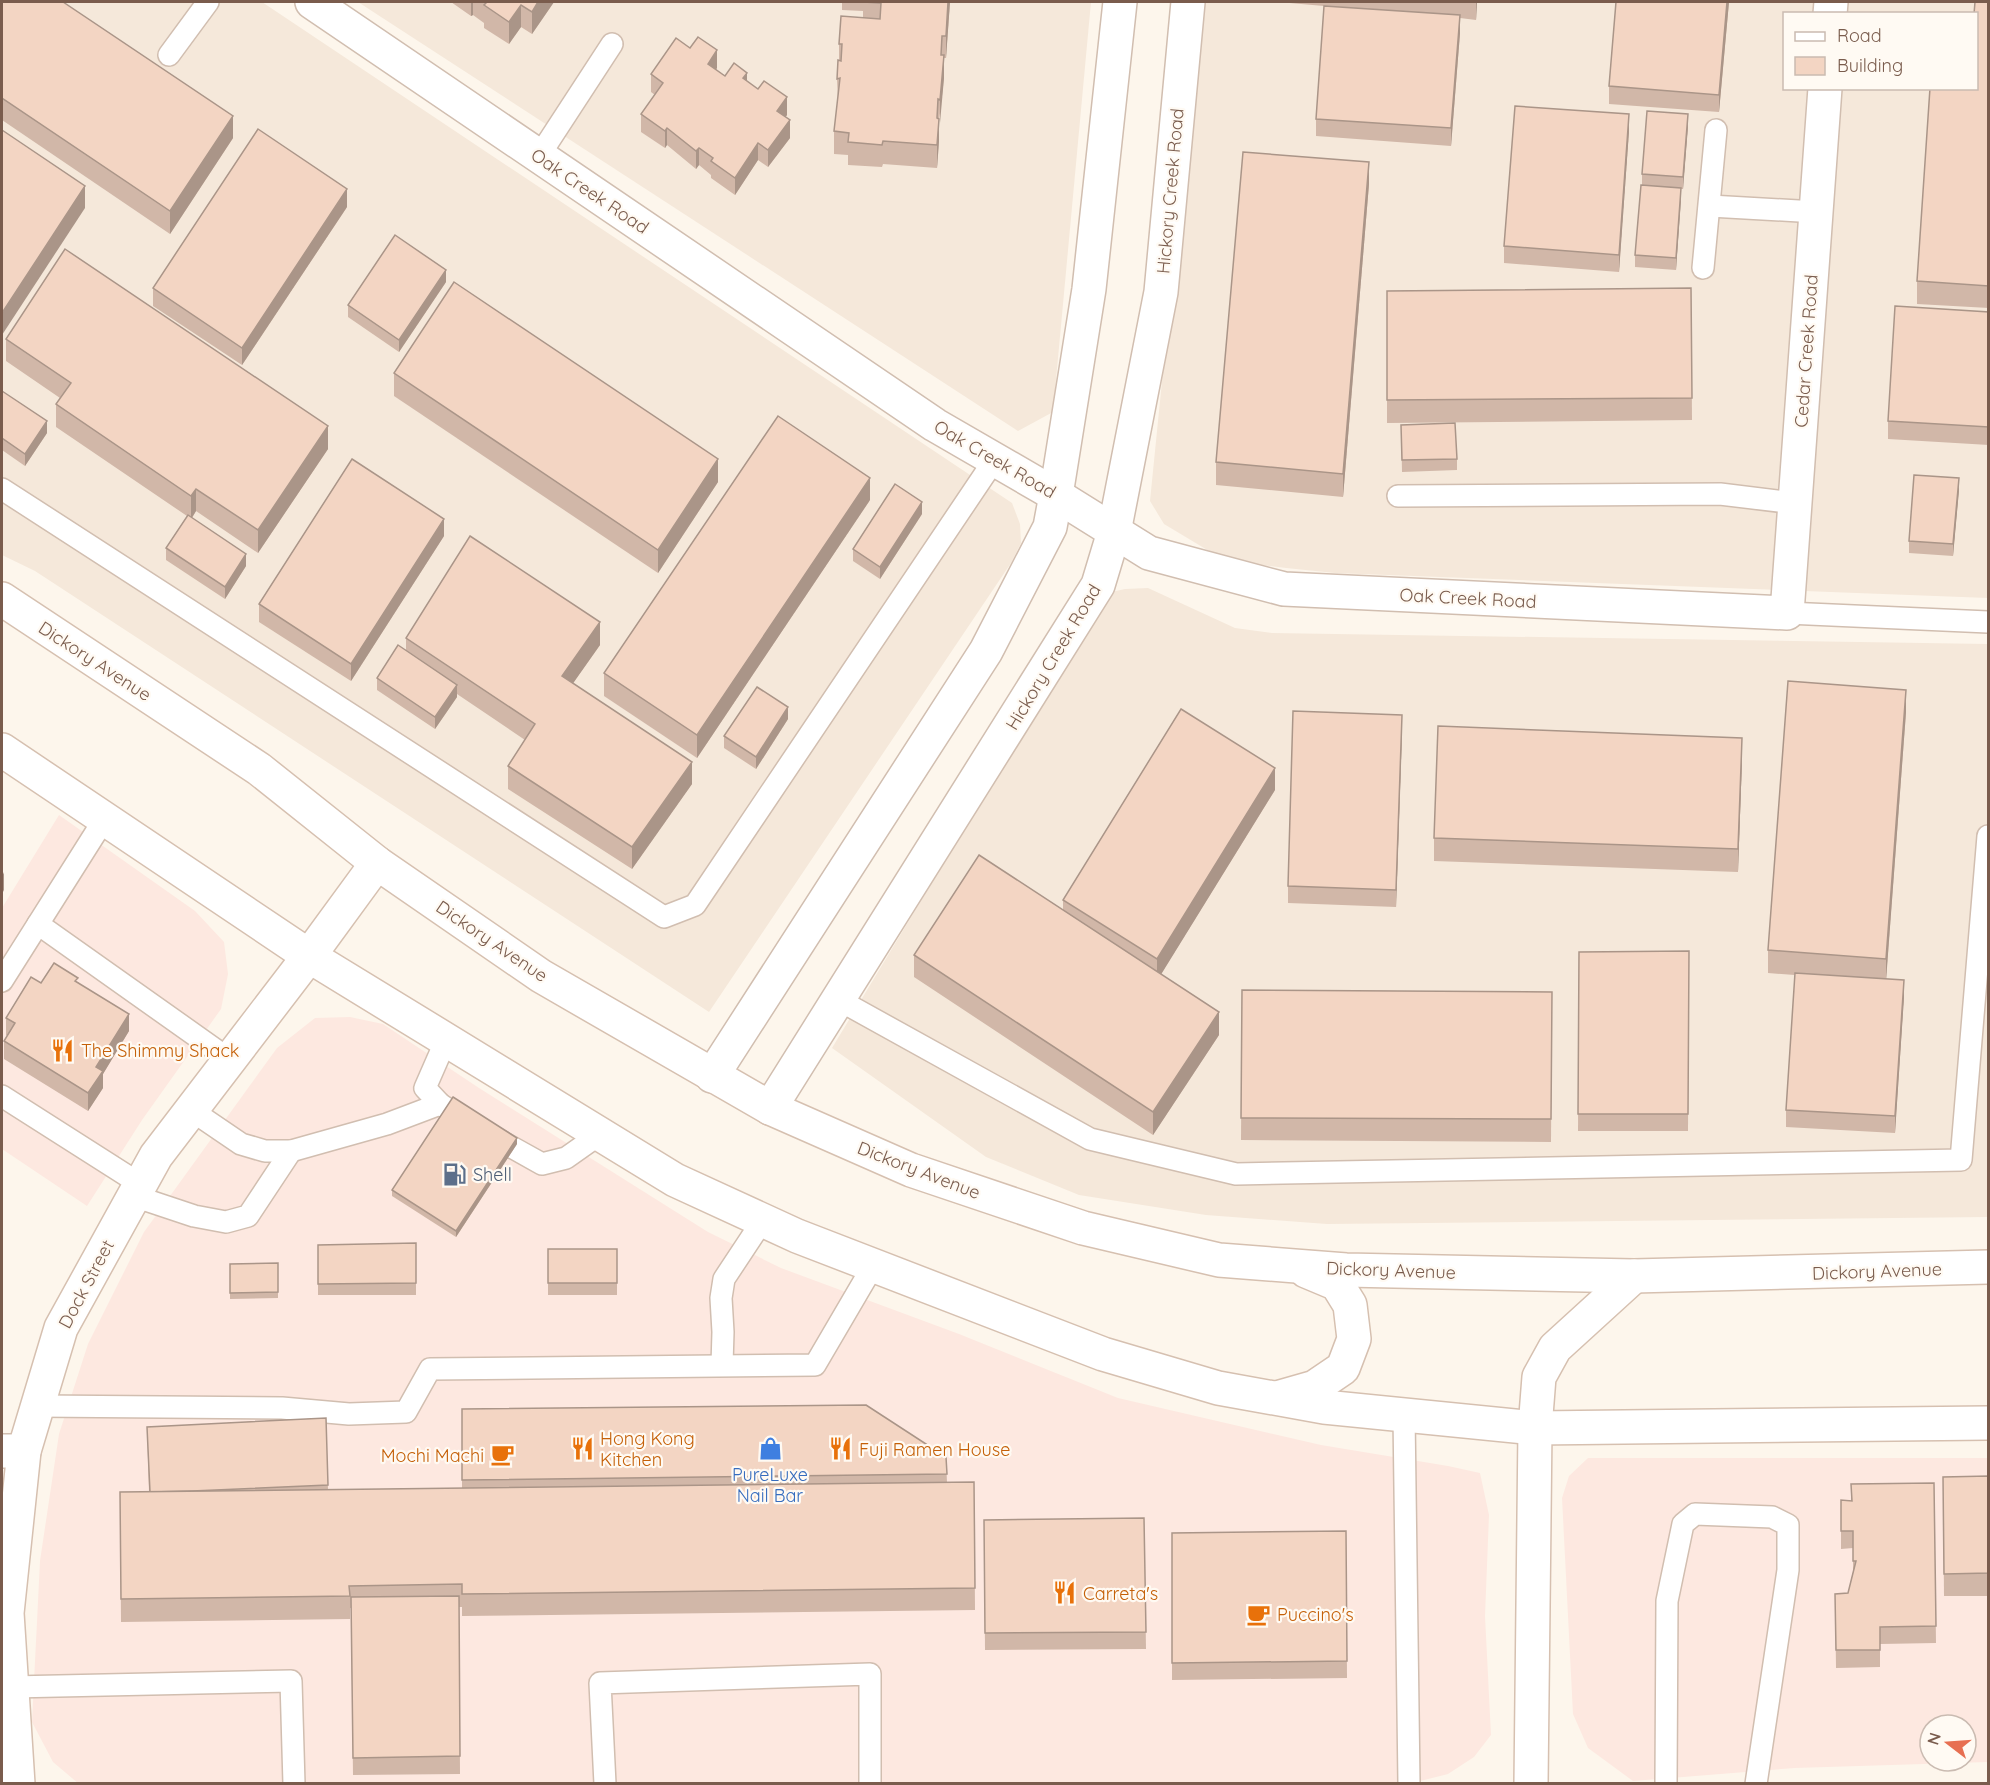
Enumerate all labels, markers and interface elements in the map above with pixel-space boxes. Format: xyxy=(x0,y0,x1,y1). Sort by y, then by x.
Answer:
legend xyxy=(1783,12,1978,90)
text: Road xyxy=(1837,24,1882,47)
text: Building xyxy=(1837,54,1903,77)
street label: Hickory Creek Road xyxy=(1151,107,1189,275)
street label: Oak Creek Road xyxy=(527,143,653,239)
street label: Cedar Creek Road xyxy=(1789,274,1823,428)
street label: Oak Creek Road xyxy=(930,415,1060,503)
street label: Hickory Creek Road xyxy=(1000,580,1106,734)
street label: Oak Creek Road xyxy=(1399,583,1537,613)
street label: Dickory Avenue xyxy=(34,616,156,706)
street label: Dickory Avenue xyxy=(432,895,552,987)
restaurant icon: The Shimmy Shack xyxy=(50,1037,76,1063)
place label: The Shimmy Shack xyxy=(81,1039,239,1062)
street label: Dickory Avenue xyxy=(854,1136,984,1204)
fuel station icon: Shell xyxy=(442,1161,468,1187)
place label: Shell xyxy=(473,1163,512,1186)
street label: Dock Street xyxy=(53,1236,119,1332)
street label: Dickory Avenue xyxy=(1326,1256,1456,1284)
street label: Dickory Avenue xyxy=(1812,1257,1942,1285)
place label: Hong Kong Kitchen xyxy=(600,1427,695,1471)
restaurant icon: Hong Kong Kitchen xyxy=(569,1435,595,1461)
shop icon: PureLuxe Nail Bar xyxy=(757,1435,783,1461)
restaurant icon: Fuji Ramen House xyxy=(828,1436,854,1462)
place label: Fuji Ramen House xyxy=(859,1438,1010,1461)
cafe icon: Mochi Machi xyxy=(489,1442,515,1468)
place label: Mochi Machi xyxy=(381,1444,484,1467)
place label: PureLuxe Nail Bar xyxy=(732,1463,808,1507)
restaurant icon: Carreta's xyxy=(1052,1580,1078,1606)
place label: Carreta's xyxy=(1083,1582,1158,1605)
cafe icon: Puccino's xyxy=(1246,1601,1272,1627)
place label: Puccino's xyxy=(1277,1603,1354,1626)
north arrow xyxy=(1918,1713,1978,1773)
text: N xyxy=(1922,1730,1945,1747)

